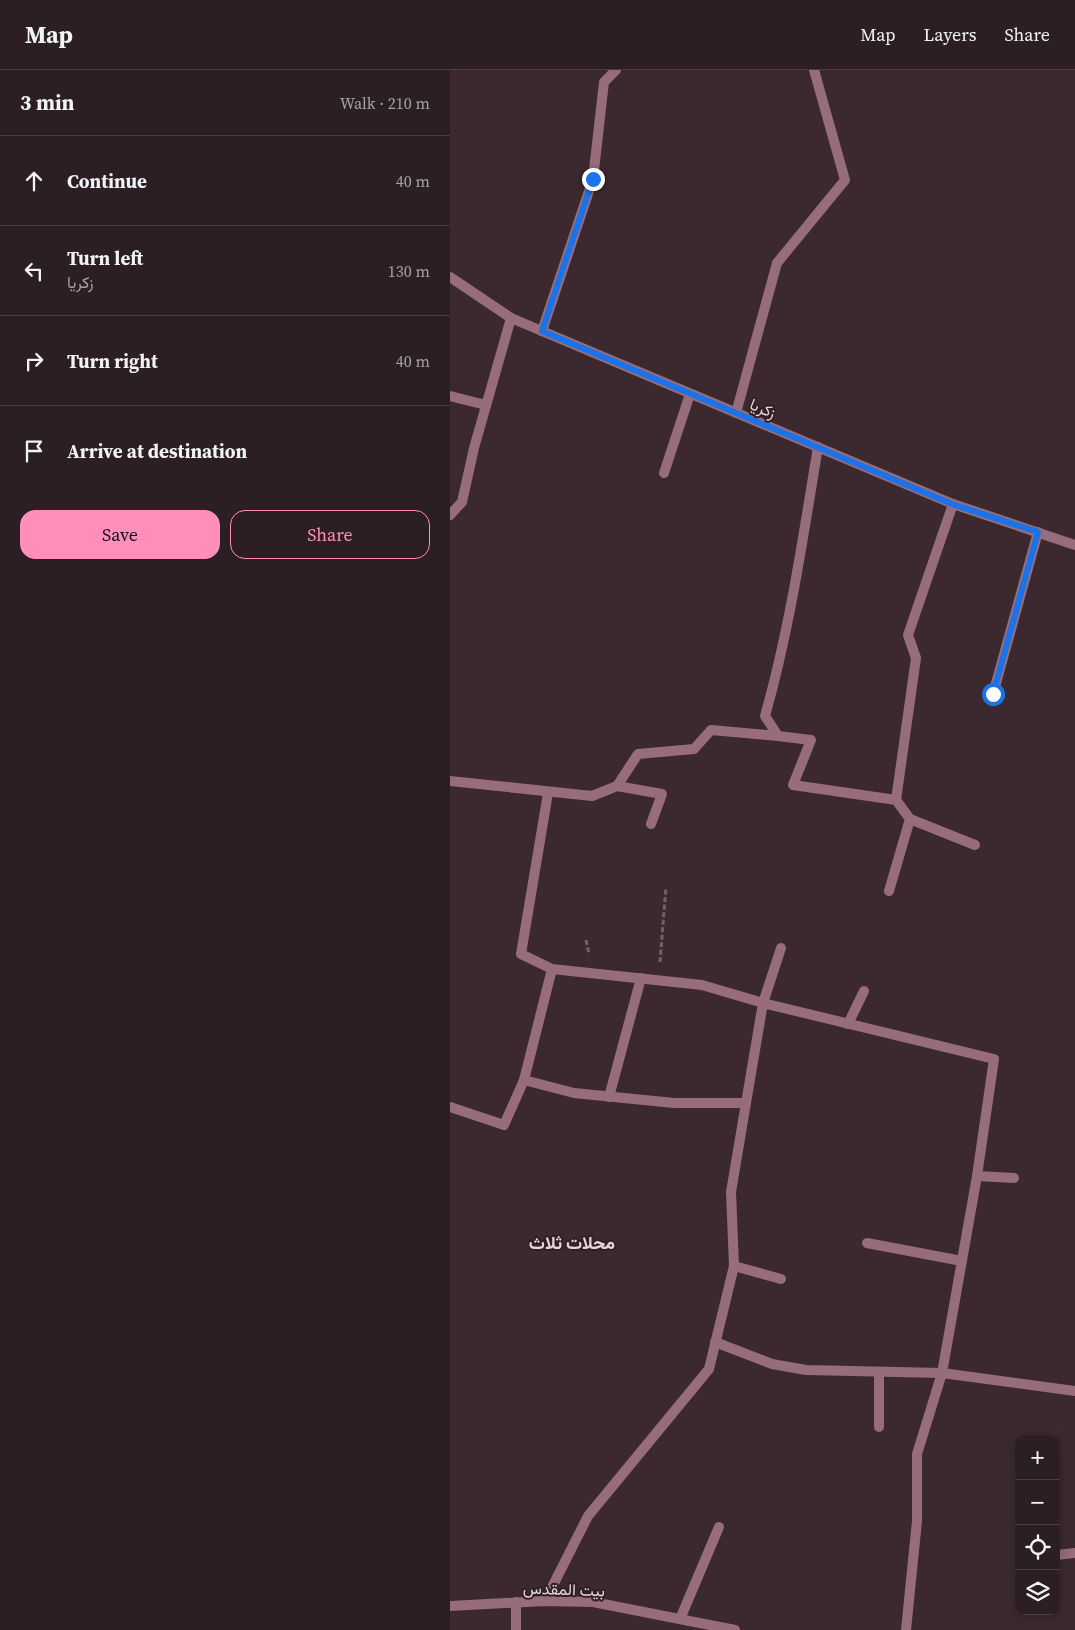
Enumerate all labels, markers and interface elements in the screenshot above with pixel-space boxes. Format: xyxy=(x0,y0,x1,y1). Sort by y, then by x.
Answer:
text: Map xyxy=(25,18,73,51)
text: Map xyxy=(860,22,895,47)
text: Layers xyxy=(923,22,976,47)
text: Share xyxy=(1004,22,1050,47)
text: 3 min xyxy=(20,88,75,117)
text: Walk · 210 m xyxy=(340,92,430,114)
icon: ahead xyxy=(20,167,48,195)
text: Continue xyxy=(67,168,147,194)
route end xyxy=(582,168,605,191)
text: 40 m xyxy=(396,170,430,192)
text: Turn left xyxy=(67,245,143,271)
icon: left xyxy=(20,257,48,285)
text: 130 m xyxy=(388,260,430,282)
text: زکریا xyxy=(67,271,93,293)
icon: right xyxy=(20,347,48,375)
text: Turn right xyxy=(67,348,158,374)
text: 40 m xyxy=(396,350,430,372)
street label: زکریا xyxy=(747,393,779,423)
icon: arrive xyxy=(20,437,48,465)
text: Arrive at destination xyxy=(67,438,247,464)
button: Save xyxy=(20,510,220,559)
button: Share xyxy=(230,510,430,559)
route start xyxy=(982,683,1005,706)
district label: محلات ثلاث xyxy=(529,1230,615,1255)
map controls xyxy=(1015,1435,1060,1615)
button: + xyxy=(1015,1435,1060,1480)
button: − xyxy=(1015,1480,1060,1525)
button: locate xyxy=(1015,1525,1060,1570)
button: layers xyxy=(1015,1570,1060,1615)
street label: بیت المقدس xyxy=(523,1577,605,1601)

